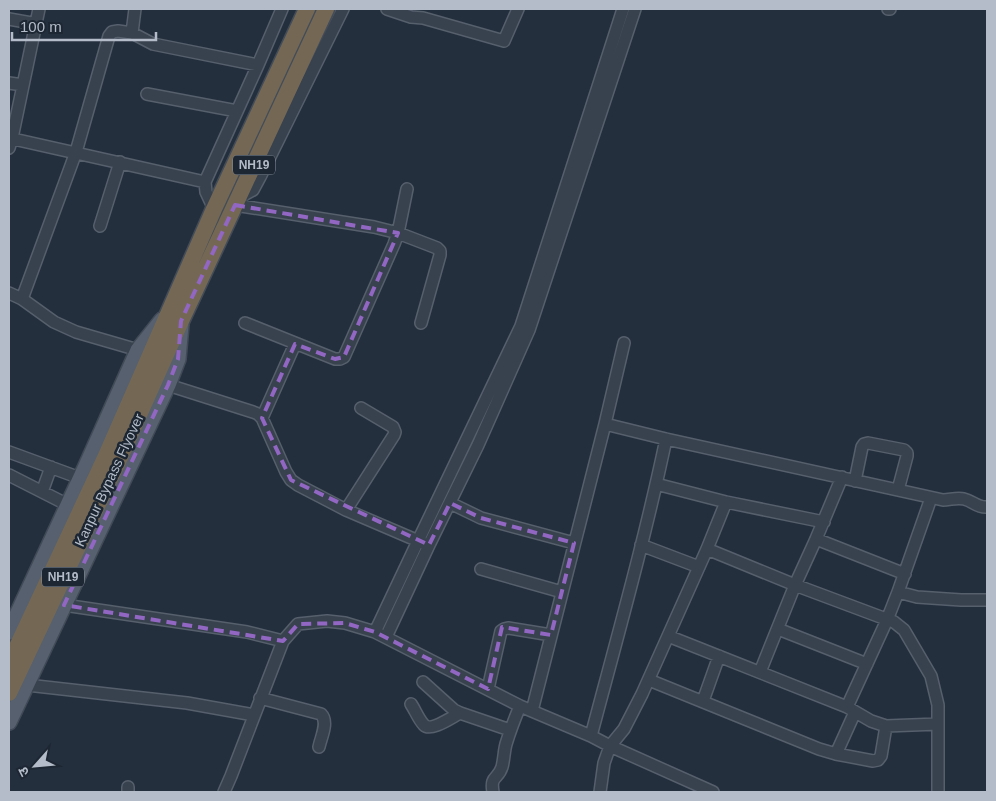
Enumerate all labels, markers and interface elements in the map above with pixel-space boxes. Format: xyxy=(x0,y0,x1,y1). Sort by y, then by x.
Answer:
scale bar xyxy=(12,10,156,42)
text: 100 m xyxy=(20,18,62,35)
road number: NH19 xyxy=(233,156,275,174)
street label: Kanpur Bypass Flyover xyxy=(71,411,147,549)
road number: NH19 xyxy=(42,568,84,586)
north arrow xyxy=(10,741,60,791)
text: उ xyxy=(14,764,32,779)

